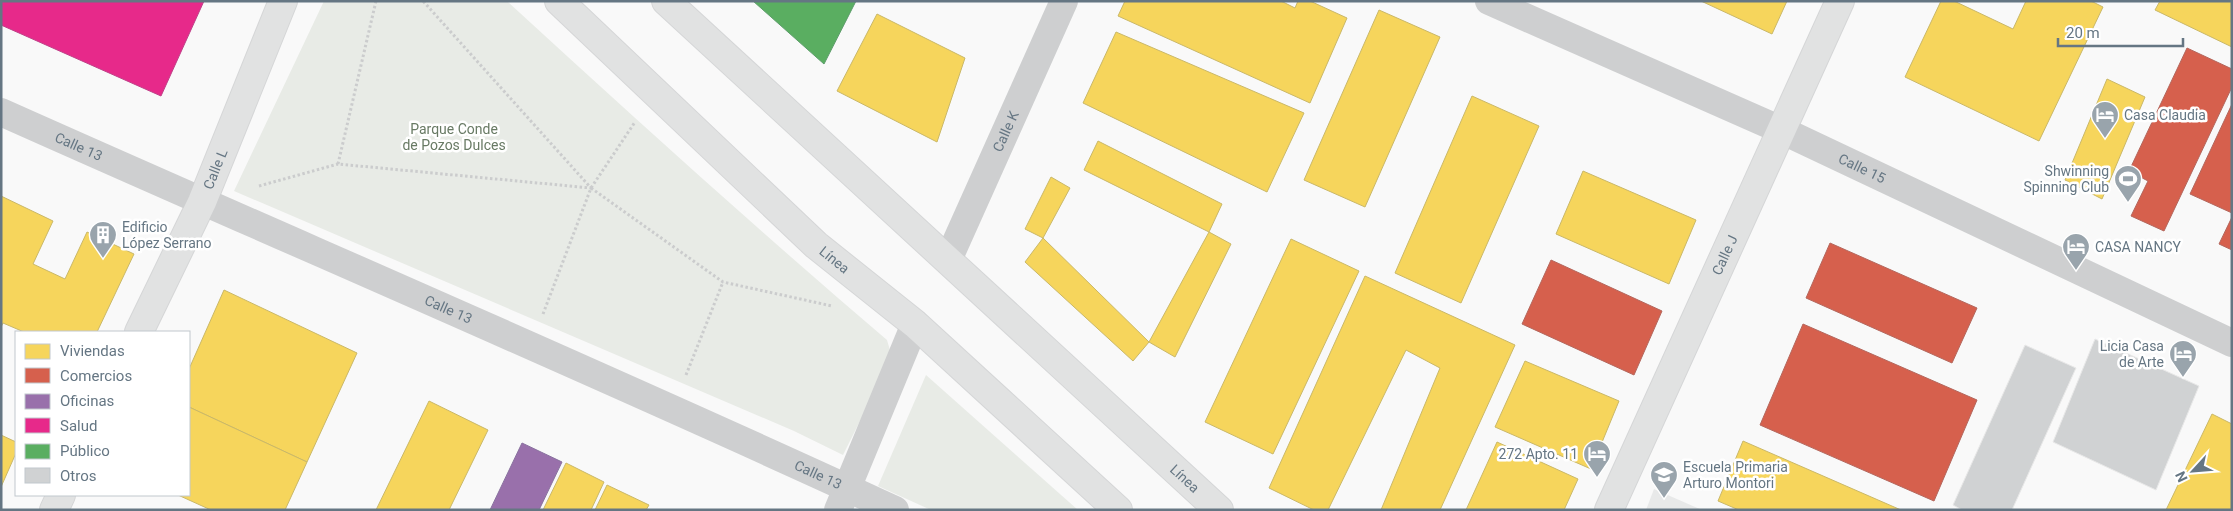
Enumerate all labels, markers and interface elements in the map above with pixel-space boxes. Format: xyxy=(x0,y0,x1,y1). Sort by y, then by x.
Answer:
scale bar xyxy=(2058,15,2183,47)
text: 20 m xyxy=(2066,24,2100,42)
hotel icon: Casa Claudia xyxy=(2090,100,2120,139)
place label: Casa Claudia xyxy=(2124,107,2206,123)
street label: Calle K xyxy=(989,108,1022,154)
park label: Parque Conde de Pozos Dulces xyxy=(402,121,506,153)
street label: Calle 13 xyxy=(52,129,105,164)
street label: Calle L xyxy=(200,146,231,192)
street label: Calle 15 xyxy=(1836,150,1888,186)
place label: Shwinning Spinning Club xyxy=(2023,163,2109,195)
sports icon: Shwinning Spinning Club xyxy=(2113,164,2143,203)
place label: Edificio López Serrano xyxy=(122,219,212,251)
building icon: Edificio López Serrano xyxy=(88,220,118,259)
hotel icon: CASA NANCY xyxy=(2061,232,2091,271)
street label: Calle J xyxy=(1709,233,1741,278)
place label: CASA NANCY xyxy=(2095,239,2182,255)
street label: Línea xyxy=(816,243,853,277)
street label: Calle 13 xyxy=(422,292,475,327)
legend xyxy=(15,331,190,496)
place label: Licia Casa de Arte xyxy=(2100,338,2164,370)
hotel icon: Licia Casa de Arte xyxy=(2168,339,2198,378)
text: Viviendas xyxy=(60,342,125,360)
text: Comercios xyxy=(60,367,132,385)
text: Oficinas xyxy=(60,392,114,410)
text: Salud xyxy=(60,417,97,435)
hotel icon: 272 Apto. 11 xyxy=(1582,439,1612,478)
text: Público xyxy=(60,442,110,460)
place label: 272 Apto. 11 xyxy=(1499,446,1578,462)
north arrow xyxy=(2168,446,2218,496)
street label: Calle 13 xyxy=(792,457,844,492)
place label: Escuela Primaria Arturo Montori xyxy=(1683,459,1788,491)
school or university icon: Escuela Primaria Arturo Montori xyxy=(1649,460,1679,499)
street label: Línea xyxy=(1167,461,1203,496)
text: Otros xyxy=(60,467,96,485)
text: N xyxy=(2172,469,2191,485)

